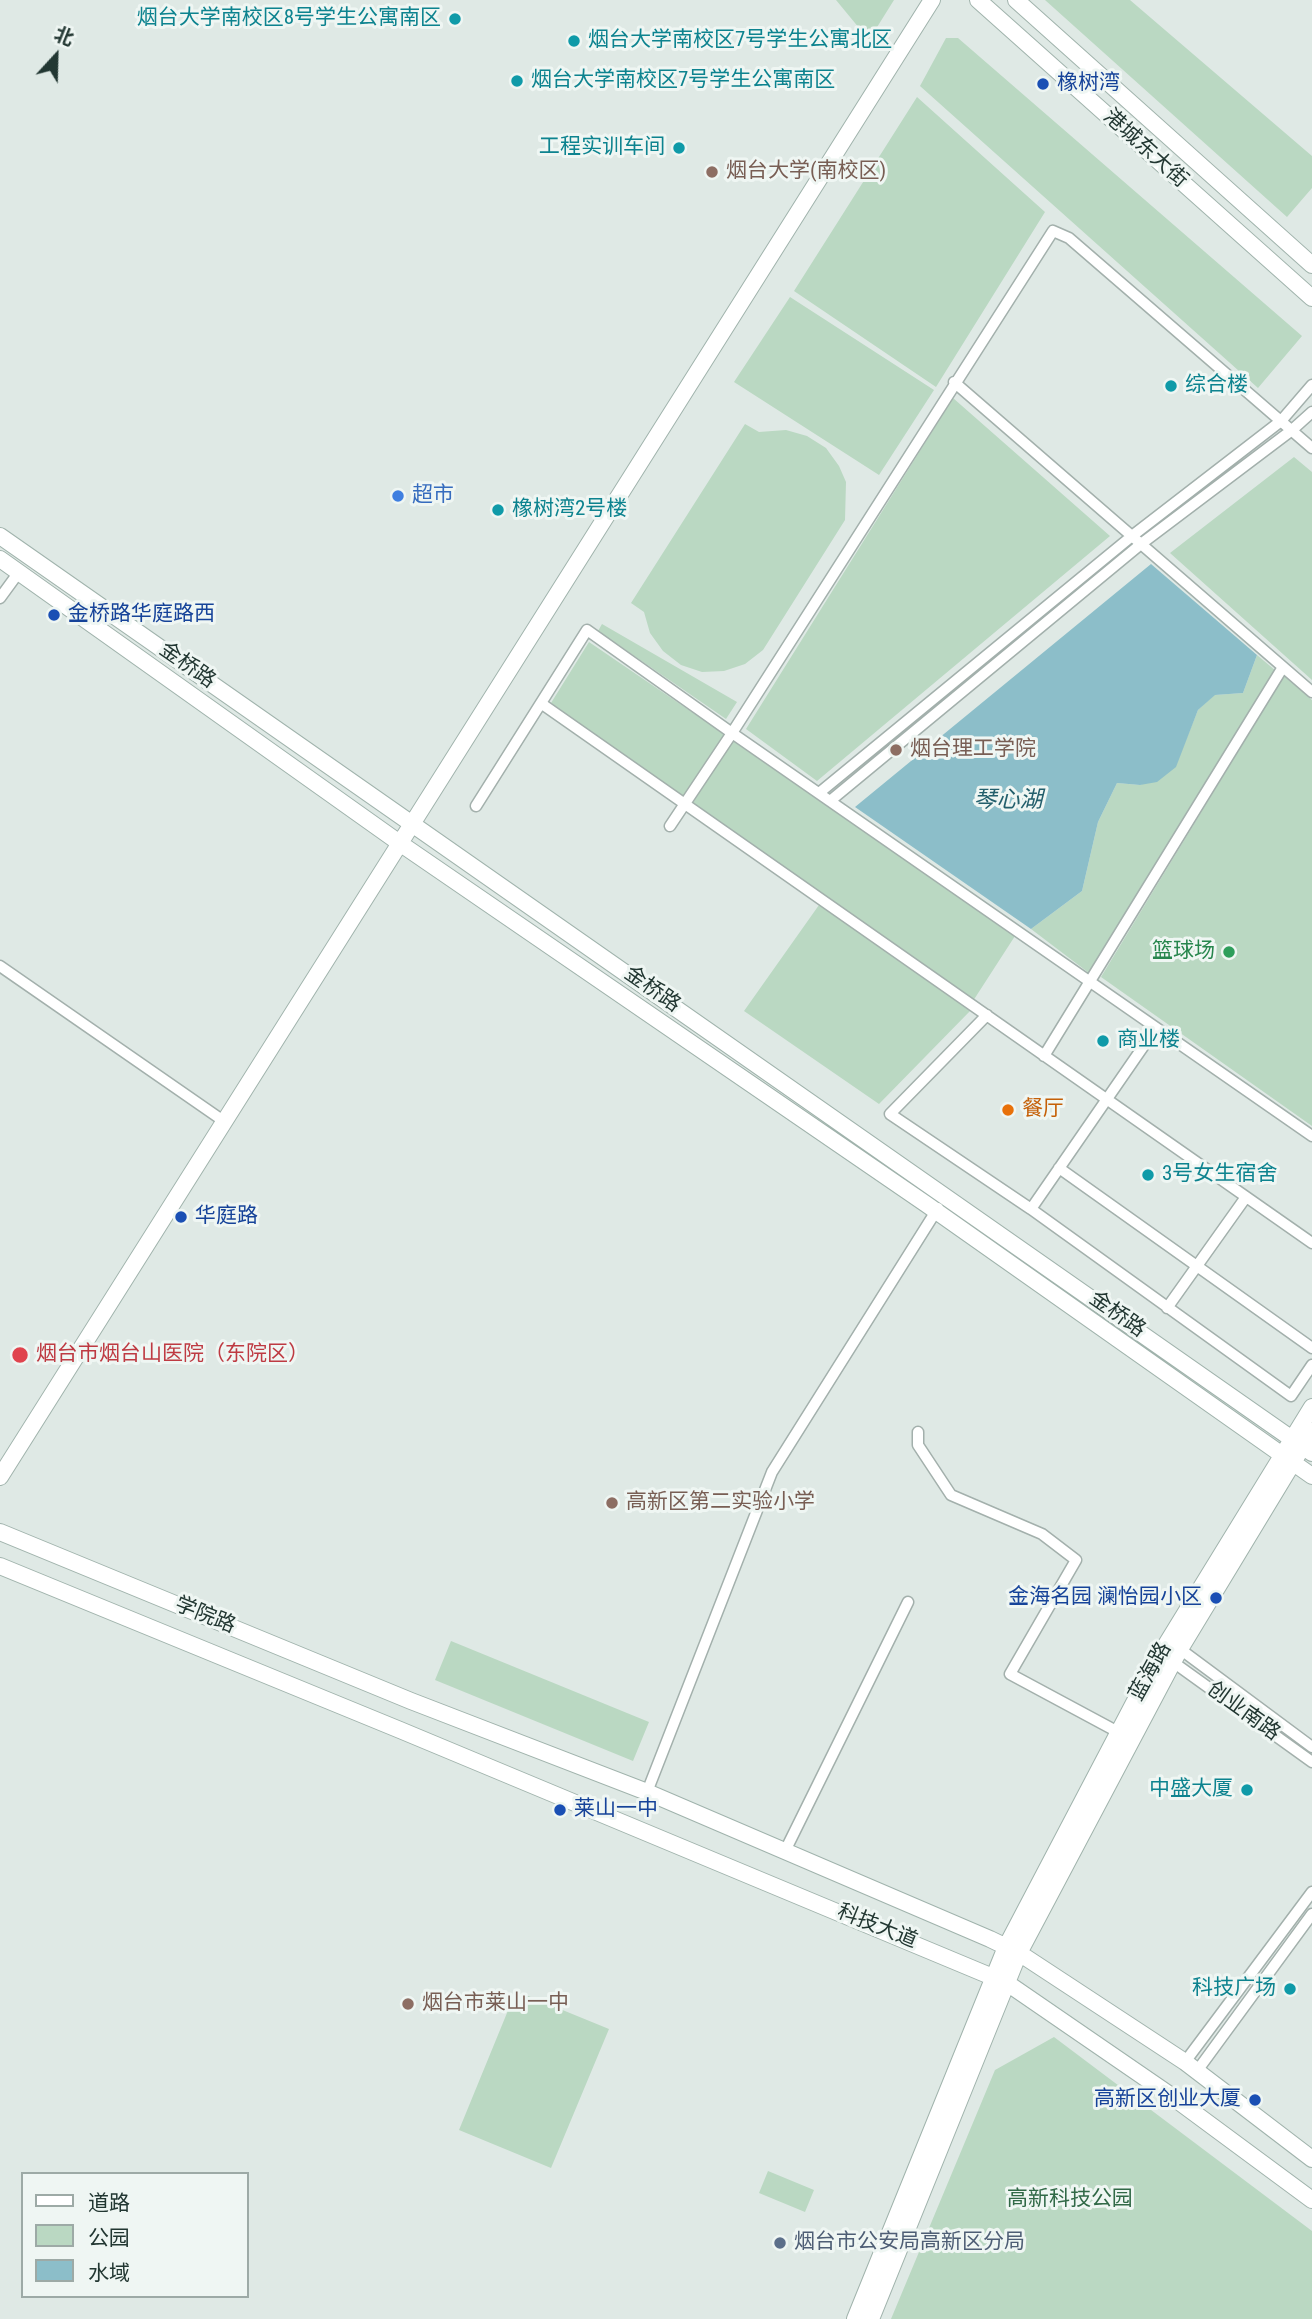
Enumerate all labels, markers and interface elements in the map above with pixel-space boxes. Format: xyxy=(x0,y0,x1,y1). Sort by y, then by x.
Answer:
place label: 烟台大学南校区8号学生公寓南区 xyxy=(137,6,441,32)
marker: 烟台大学南校区8号学生公寓南区 xyxy=(447,11,463,27)
north arrow xyxy=(21,21,91,91)
text: 北 xyxy=(51,22,77,50)
place label: 烟台大学南校区7号学生公寓北区 xyxy=(588,28,892,54)
marker: 烟台大学南校区7号学生公寓北区 xyxy=(566,33,582,49)
place label: 烟台大学南校区7号学生公寓南区 xyxy=(531,68,835,94)
place label: 橡树湾 xyxy=(1057,71,1120,97)
marker: 烟台大学南校区7号学生公寓南区 xyxy=(509,73,525,89)
marker: 橡树湾 xyxy=(1035,76,1051,92)
street label: 港城东大街 xyxy=(1098,105,1192,193)
place label: 工程实训车间 xyxy=(539,135,665,161)
marker: 工程实训车间 xyxy=(671,140,687,156)
place label: 烟台大学(南校区) xyxy=(726,159,886,185)
marker: 烟台大学(南校区) xyxy=(704,164,720,180)
place label: 综合楼 xyxy=(1185,373,1248,399)
marker: 综合楼 xyxy=(1163,378,1179,394)
place label: 超市 xyxy=(412,483,454,509)
marker: 超市 xyxy=(390,488,406,504)
place label: 橡树湾2号楼 xyxy=(512,497,627,523)
marker: 橡树湾2号楼 xyxy=(490,502,506,518)
place label: 金桥路华庭路西 xyxy=(68,602,215,628)
marker: 金桥路华庭路西 xyxy=(46,607,62,623)
street label: 金桥路 xyxy=(154,638,220,694)
place label: 烟台理工学院 xyxy=(910,737,1036,763)
marker: 烟台理工学院 xyxy=(888,742,904,758)
water label: 琴心湖 xyxy=(974,787,1042,815)
place label: 篮球场 xyxy=(1152,939,1215,965)
marker: 篮球场 xyxy=(1221,944,1237,960)
street label: 金桥路 xyxy=(619,962,685,1018)
place label: 商业楼 xyxy=(1117,1028,1180,1054)
marker: 商业楼 xyxy=(1095,1033,1111,1049)
place label: 餐厅 xyxy=(1022,1097,1064,1123)
marker: 餐厅 xyxy=(1000,1102,1016,1118)
place label: 3号女生宿舍 xyxy=(1162,1162,1277,1188)
marker: 3号女生宿舍 xyxy=(1140,1167,1156,1183)
place label: 华庭路 xyxy=(195,1204,258,1230)
marker: 华庭路 xyxy=(173,1209,189,1225)
street label: 金桥路 xyxy=(1084,1287,1150,1343)
place label: 烟台市烟台山医院（东院区） xyxy=(36,1342,309,1368)
marker: 烟台市烟台山医院（东院区） xyxy=(10,1345,30,1365)
place label: 高新区第二实验小学 xyxy=(626,1490,815,1516)
marker: 高新区第二实验小学 xyxy=(604,1495,620,1511)
place label: 金海名园 澜怡园小区 xyxy=(1008,1585,1202,1611)
marker: 金海名园 澜怡园小区 xyxy=(1208,1590,1224,1606)
street label: 学院路 xyxy=(171,1593,239,1639)
street label: 蓝海路 xyxy=(1125,1638,1177,1706)
street label: 创业南路 xyxy=(1202,1677,1284,1747)
place label: 中盛大厦 xyxy=(1149,1777,1233,1803)
marker: 中盛大厦 xyxy=(1239,1782,1255,1798)
place label: 莱山一中 xyxy=(574,1797,658,1823)
marker: 莱山一中 xyxy=(552,1802,568,1818)
street label: 科技大道 xyxy=(833,1900,921,1954)
place label: 科技广场 xyxy=(1192,1976,1276,2002)
marker: 科技广场 xyxy=(1282,1981,1298,1997)
place label: 烟台市莱山一中 xyxy=(422,1991,569,2017)
marker: 烟台市莱山一中 xyxy=(400,1996,416,2012)
place label: 高新区创业大厦 xyxy=(1094,2087,1241,2113)
marker: 高新区创业大厦 xyxy=(1247,2092,1263,2108)
legend xyxy=(21,2172,248,2298)
park label: 高新科技公园 xyxy=(1007,2187,1133,2213)
text: 道路 xyxy=(88,2191,130,2215)
text: 公园 xyxy=(88,2226,130,2250)
place label: 烟台市公安局高新区分局 xyxy=(794,2230,1025,2256)
marker: 烟台市公安局高新区分局 xyxy=(772,2235,788,2251)
text: 水域 xyxy=(88,2261,130,2285)

